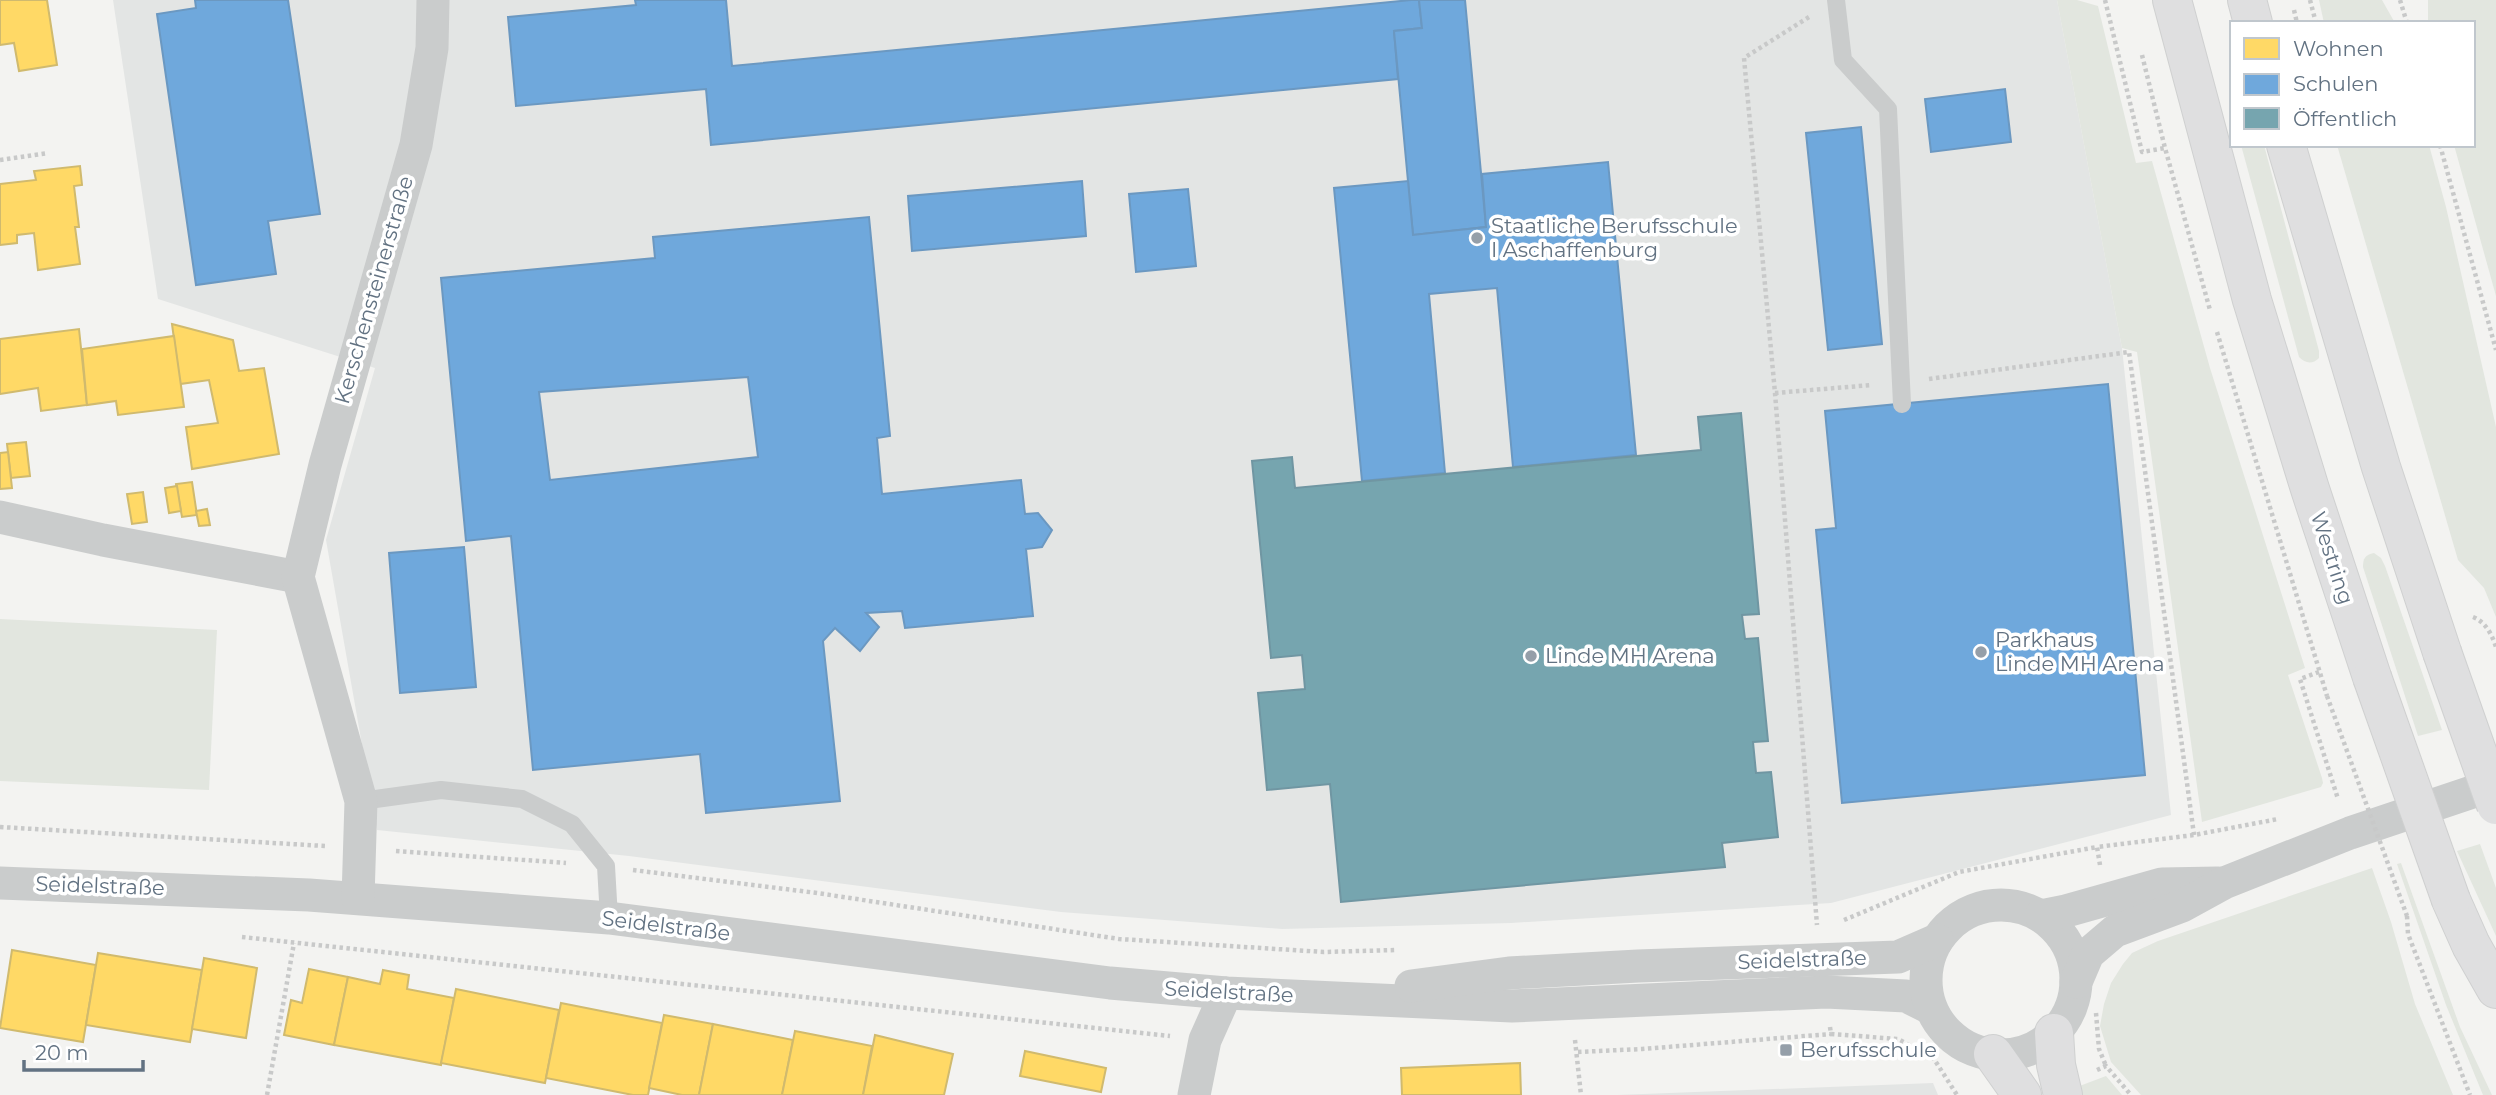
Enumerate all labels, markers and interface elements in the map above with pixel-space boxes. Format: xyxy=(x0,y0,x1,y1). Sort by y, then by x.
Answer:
legend xyxy=(2230,21,2475,147)
text: Wohnen xyxy=(2293,36,2384,61)
text: Schulen xyxy=(2293,71,2378,96)
text: Öffentlich xyxy=(2293,106,2397,131)
street label: Kerschensteinerstraße xyxy=(329,173,418,407)
place label: Staatliche Berufsschule I Aschaffenburg xyxy=(1491,213,1738,262)
marker: Staatliche Berufsschule I Aschaffenburg xyxy=(1469,230,1485,246)
street label: Westring xyxy=(2306,508,2359,607)
place label: Parkhaus Linde MH Arena xyxy=(1995,627,2165,676)
place label: Linde MH Arena xyxy=(1545,643,1715,668)
marker: Parkhaus Linde MH Arena xyxy=(1973,644,1989,660)
marker: Linde MH Arena xyxy=(1523,648,1539,664)
street label: Seidelstraße xyxy=(35,871,165,900)
street label: Seidelstraße xyxy=(600,905,732,946)
street label: Seidelstraße xyxy=(1737,945,1867,974)
street label: Seidelstraße xyxy=(1164,976,1294,1007)
scale bar xyxy=(24,1028,144,1072)
place label: Berufsschule xyxy=(1800,1037,1937,1062)
text: 20 m xyxy=(35,1040,89,1065)
marker: Berufsschule xyxy=(1778,1042,1794,1058)

